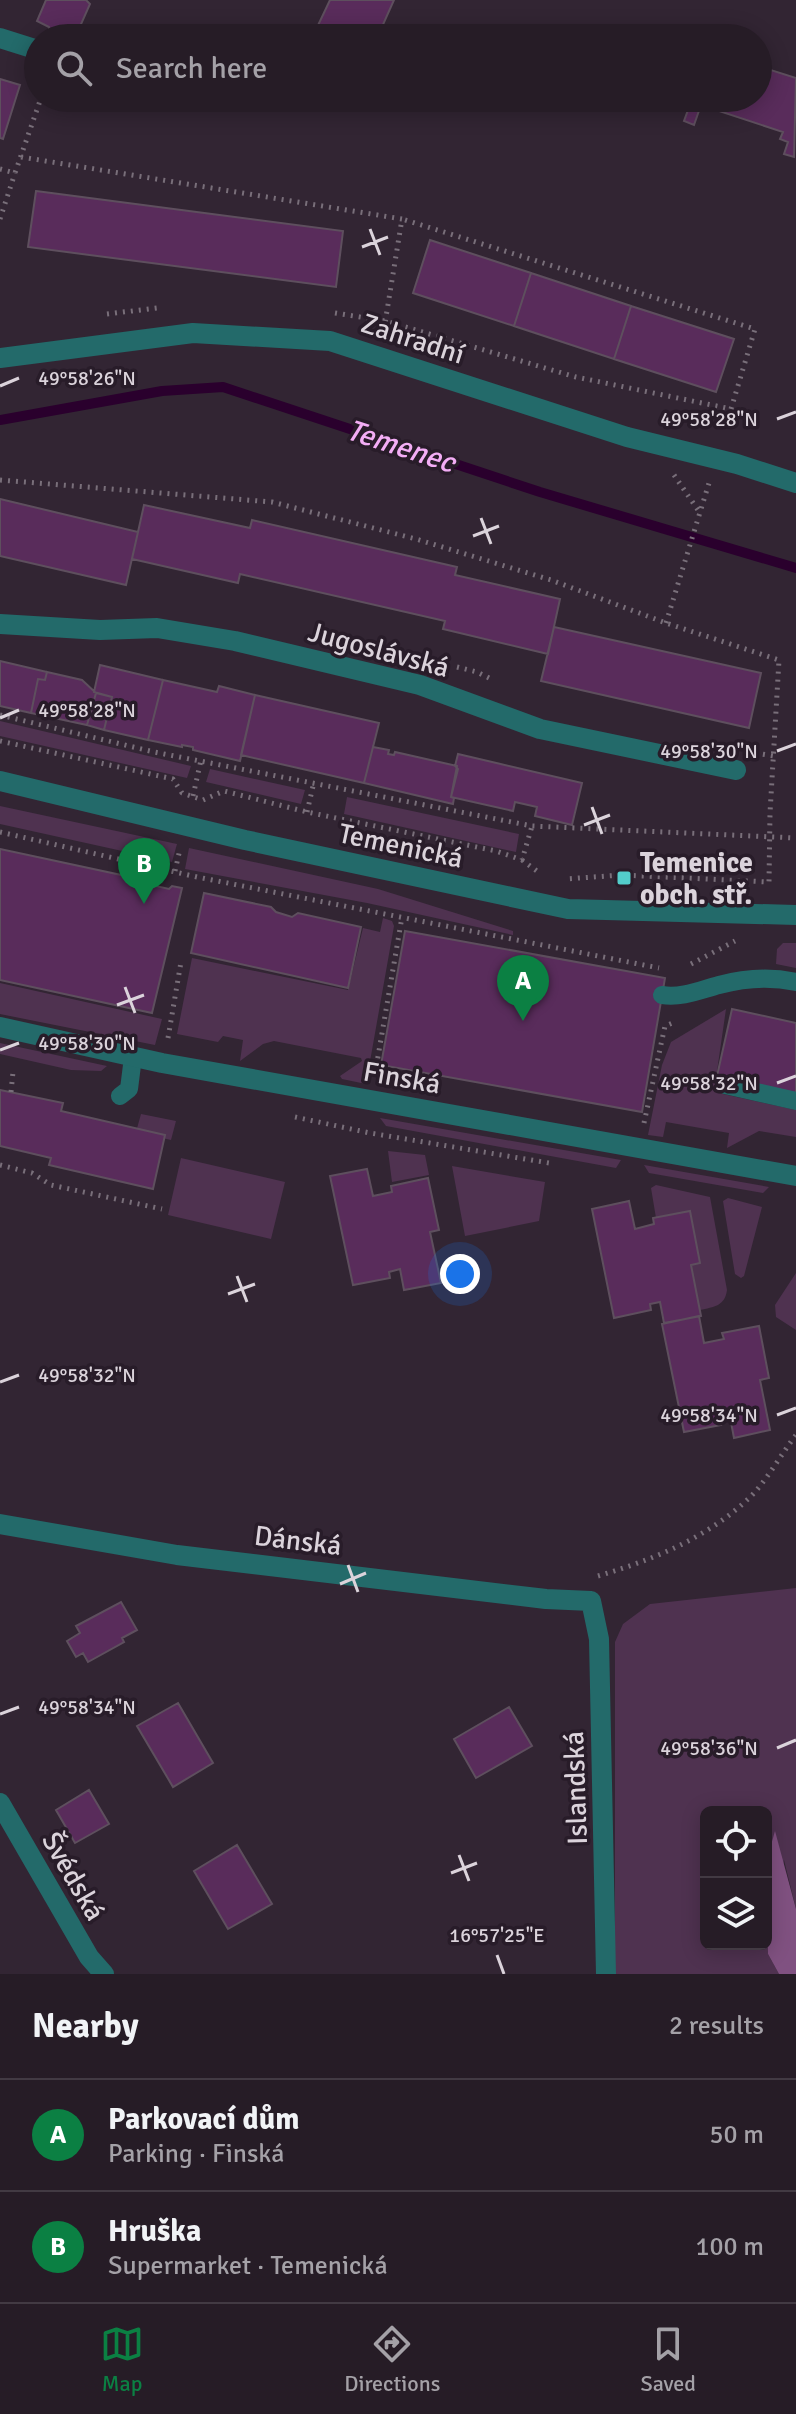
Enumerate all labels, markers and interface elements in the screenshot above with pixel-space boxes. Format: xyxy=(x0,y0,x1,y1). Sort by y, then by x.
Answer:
search box xyxy=(24,24,772,112)
icon: search xyxy=(52,46,96,90)
text: Search here xyxy=(116,50,267,87)
street label: Zahradní xyxy=(357,306,469,372)
text: 49°58'26"N xyxy=(38,366,136,391)
text: 49°58'28"N xyxy=(660,407,758,432)
water label: Temenec xyxy=(342,412,461,482)
street label: Jugoslávská xyxy=(304,615,453,685)
text: 49°58'28"N xyxy=(38,698,136,723)
text: 49°58'30"N xyxy=(660,739,758,764)
street label: Temenická xyxy=(336,816,466,876)
pin: B xyxy=(118,838,170,904)
place label: Temenice obch. stř. xyxy=(640,846,753,912)
marker: Temenice obch. stř. xyxy=(615,869,633,887)
pin: A xyxy=(497,955,549,1021)
text: 49°58'30"N xyxy=(38,1031,136,1056)
street label: Finská xyxy=(360,1054,443,1101)
text: 49°58'32"N xyxy=(660,1071,758,1096)
your location xyxy=(440,1254,480,1294)
text: 49°58'32"N xyxy=(38,1363,136,1388)
text: 49°58'34"N xyxy=(660,1403,758,1428)
street label: Dánská xyxy=(252,1519,344,1563)
text: 49°58'34"N xyxy=(38,1695,136,1720)
street label: Islandská xyxy=(557,1731,595,1845)
text: 49°58'36"N xyxy=(660,1736,758,1761)
map controls xyxy=(700,1806,772,1950)
button: locate xyxy=(700,1806,772,1878)
street label: Švédská xyxy=(34,1826,112,1927)
button: layers xyxy=(700,1878,772,1950)
text: 16°57'25"E xyxy=(449,1923,545,1948)
text: Nearby xyxy=(32,2005,139,2047)
text: 2 results xyxy=(669,2010,764,2042)
text: Parkovací dům xyxy=(108,2101,300,2138)
text: A xyxy=(50,2119,66,2151)
text: 50 m xyxy=(709,2119,764,2151)
text: Parking · Finská xyxy=(108,2138,285,2170)
text: Hruška xyxy=(108,2213,201,2250)
text: B xyxy=(50,2231,66,2263)
text: 100 m xyxy=(695,2231,764,2263)
text: Supermarket · Temenická xyxy=(108,2250,388,2282)
tab: Map xyxy=(100,2322,144,2397)
tab: Directions xyxy=(344,2322,440,2397)
tab: Saved xyxy=(641,2322,696,2397)

